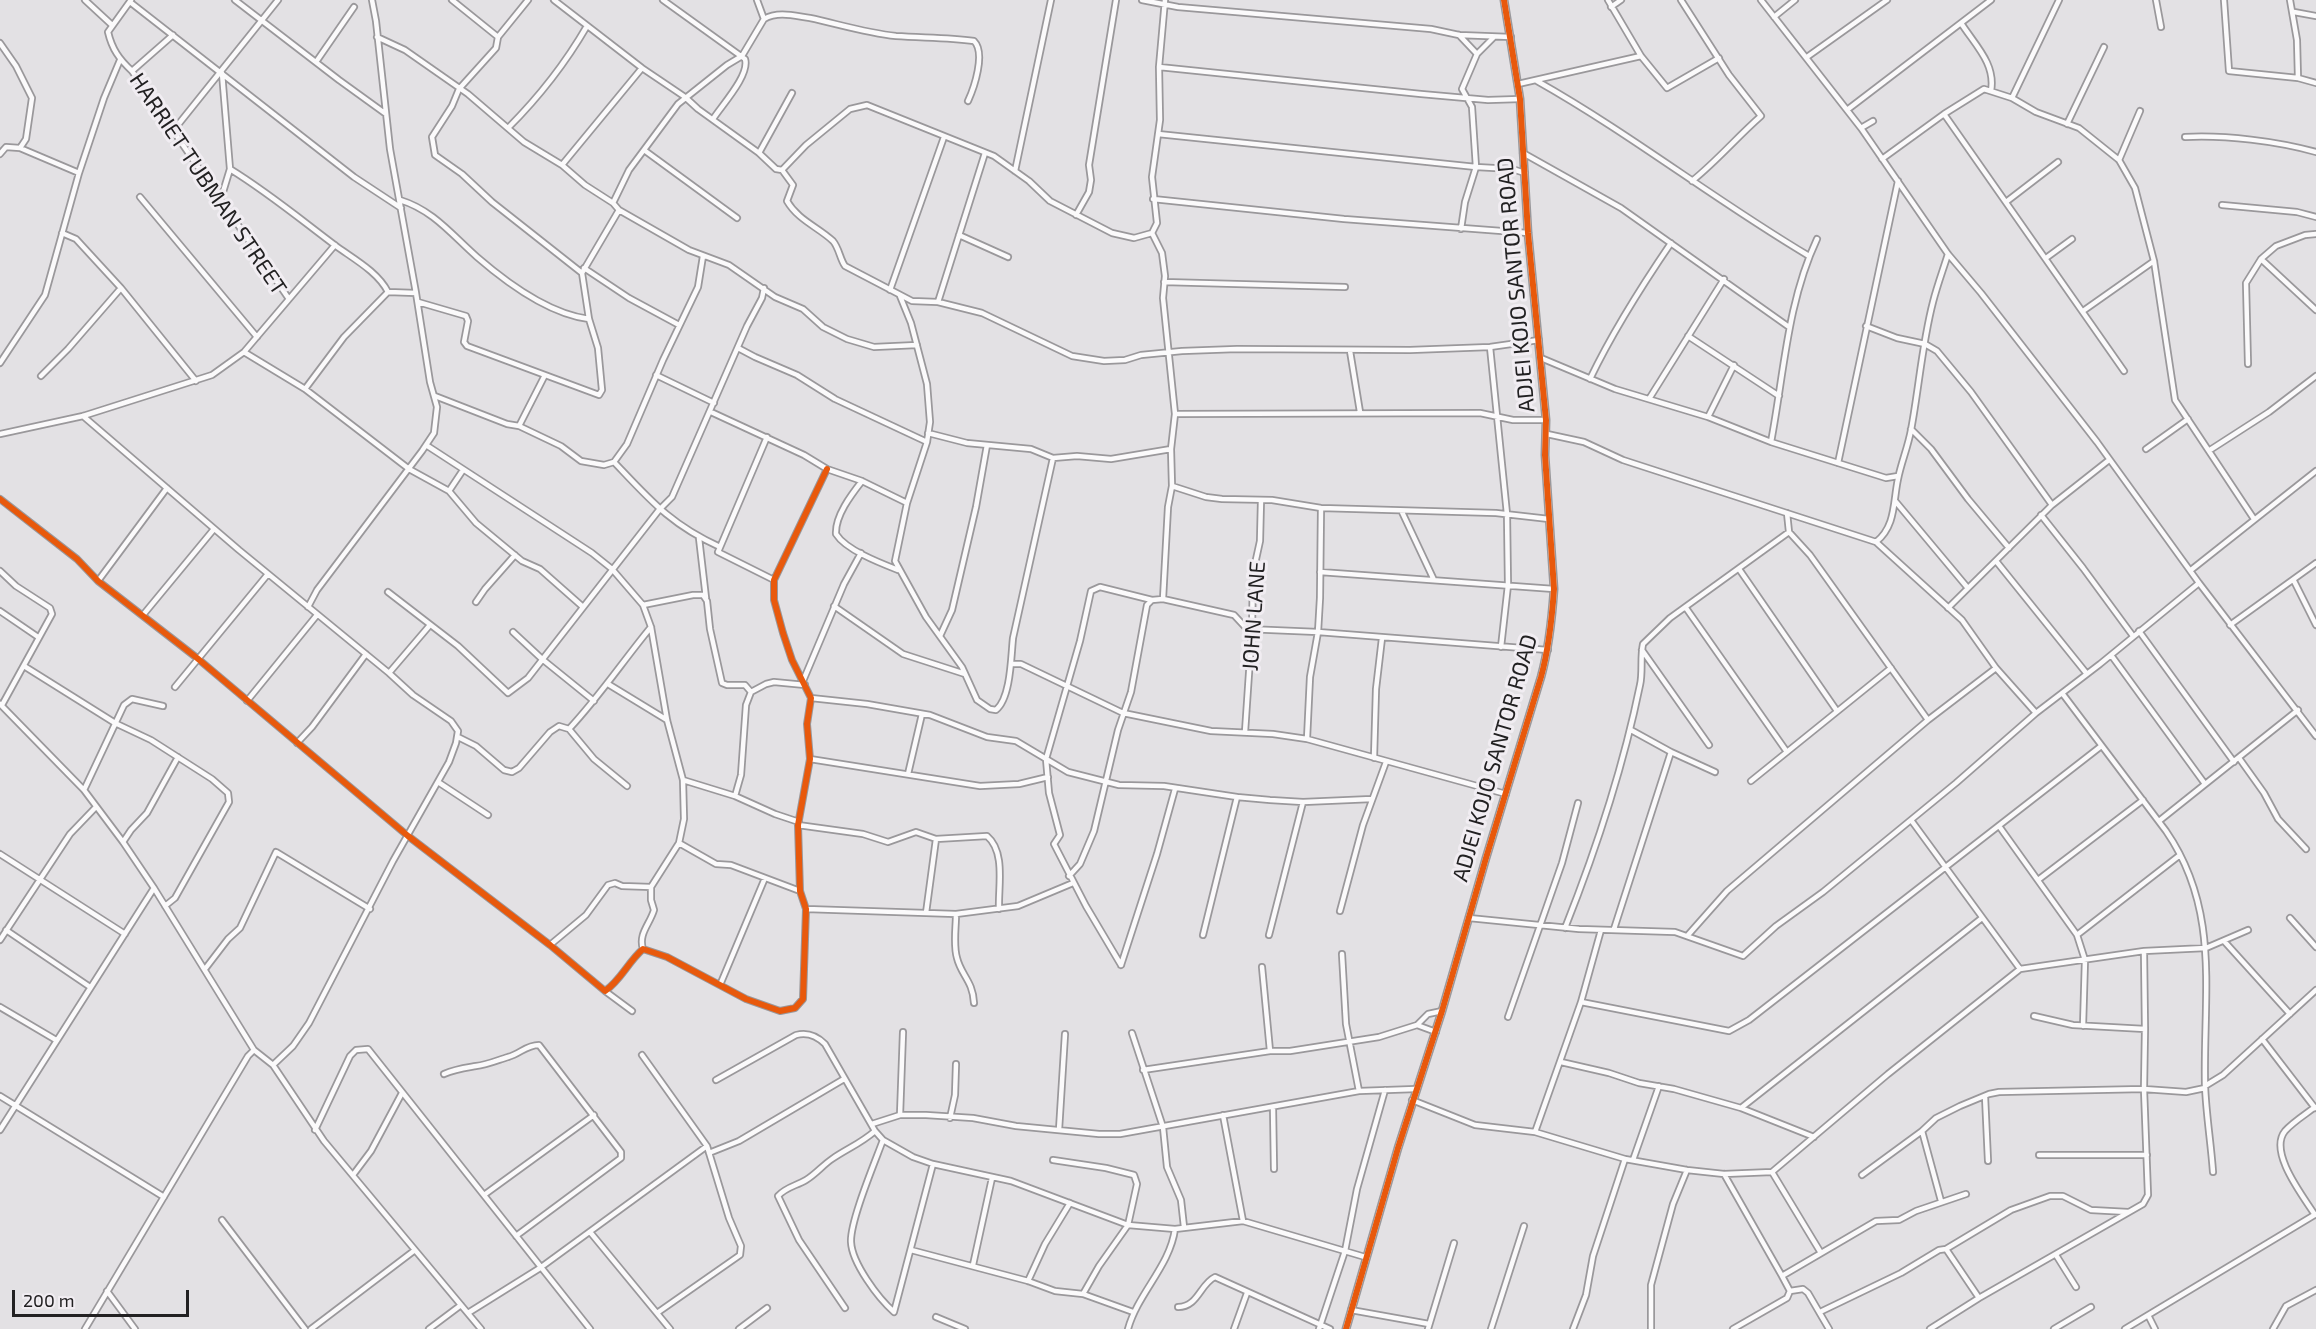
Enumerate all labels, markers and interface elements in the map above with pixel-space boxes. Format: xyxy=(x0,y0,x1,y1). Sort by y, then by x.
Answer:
street label: HARRIET TUBMAN STREET xyxy=(124,68,292,300)
street label: ADJEI KOJO SANTOR ROAD xyxy=(1492,156,1540,414)
street label: JOHN LANE xyxy=(1237,560,1271,672)
street label: ADJEI KOJO SANTOR ROAD xyxy=(1447,631,1543,885)
scale bar xyxy=(15,1278,192,1316)
text: 200 m xyxy=(23,1289,75,1311)

